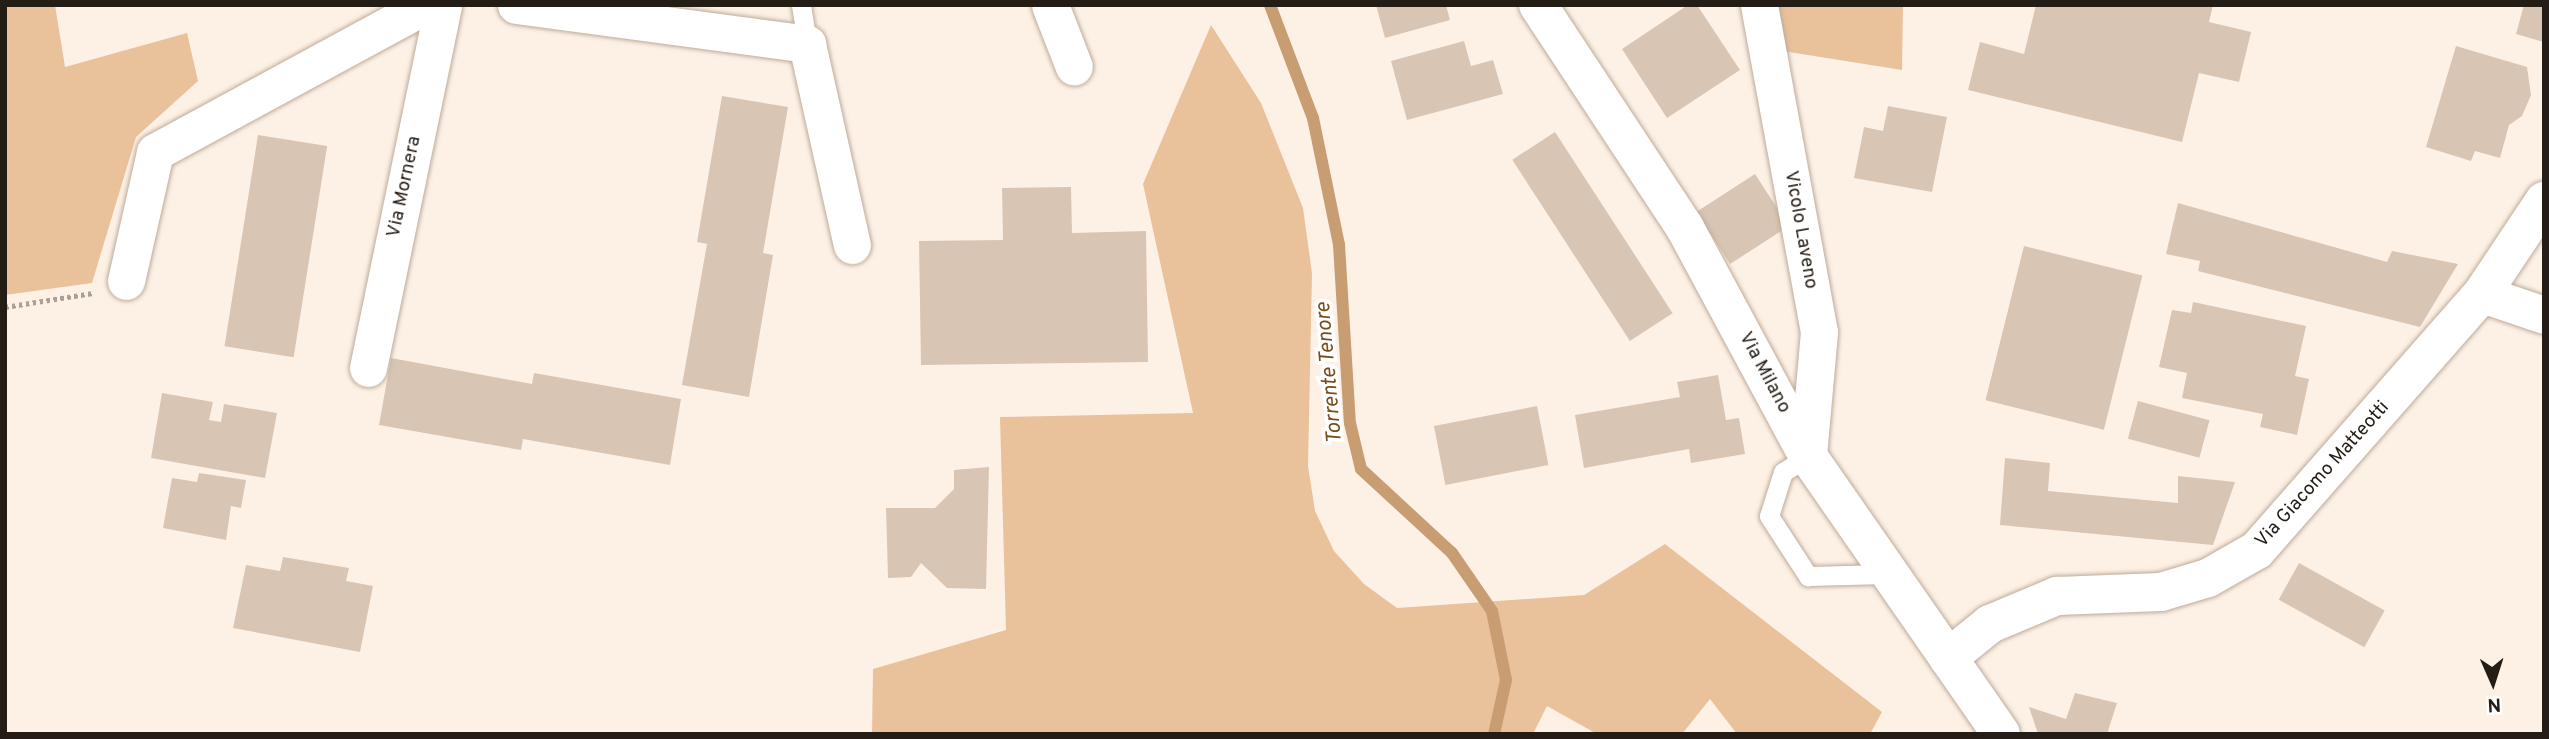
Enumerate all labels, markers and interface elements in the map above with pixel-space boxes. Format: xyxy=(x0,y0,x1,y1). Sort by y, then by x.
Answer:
street label: Via Mornera xyxy=(383,134,427,240)
street label: Vicolo Laveno xyxy=(1778,169,1822,291)
water label: Torrente Tenore xyxy=(1311,301,1349,445)
street label: Via Milano xyxy=(1733,329,1795,417)
street label: Via Giacomo Matteotti xyxy=(2251,397,2395,553)
north arrow xyxy=(2458,648,2528,718)
text: N xyxy=(2487,692,2502,716)

